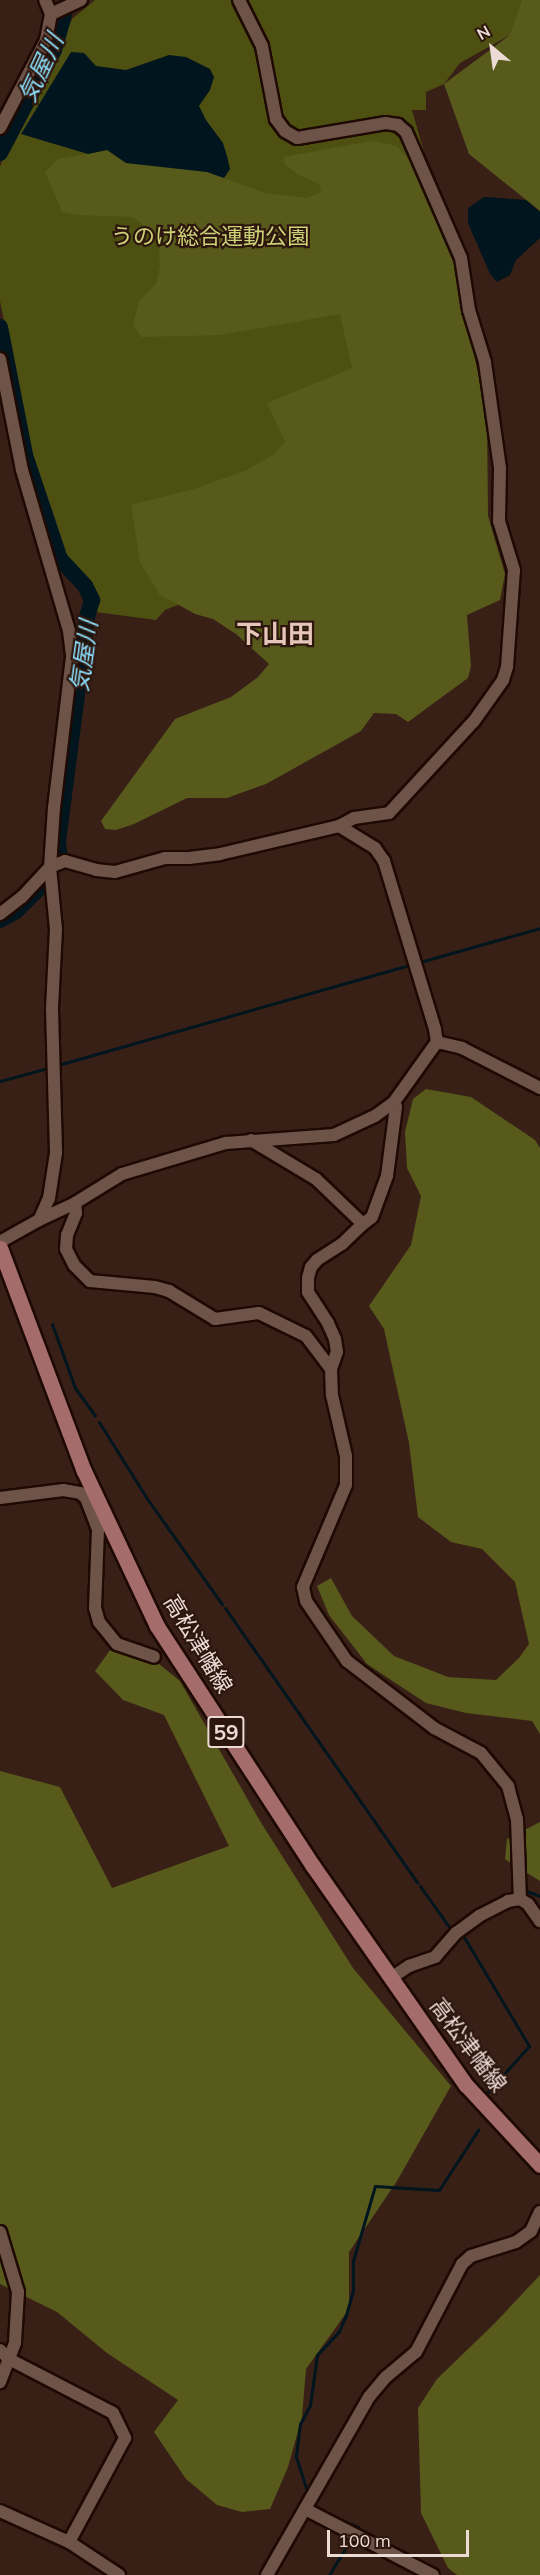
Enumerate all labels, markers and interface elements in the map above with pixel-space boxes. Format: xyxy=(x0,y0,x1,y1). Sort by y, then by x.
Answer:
north arrow xyxy=(462,18,522,78)
text: N xyxy=(473,21,493,44)
water label: 気屋川 xyxy=(13,29,69,107)
park label: うのけ総合運動公園 xyxy=(111,224,309,250)
water label: 気屋川 xyxy=(65,618,103,694)
district label: 下山田 xyxy=(236,618,314,650)
street label: 高松津幡線 xyxy=(158,1590,238,1698)
road number: 59 xyxy=(206,1714,246,1750)
street label: 高松津幡線 xyxy=(424,1993,512,2097)
scale bar xyxy=(330,2518,472,2556)
text: 100 m xyxy=(338,2529,391,2552)

